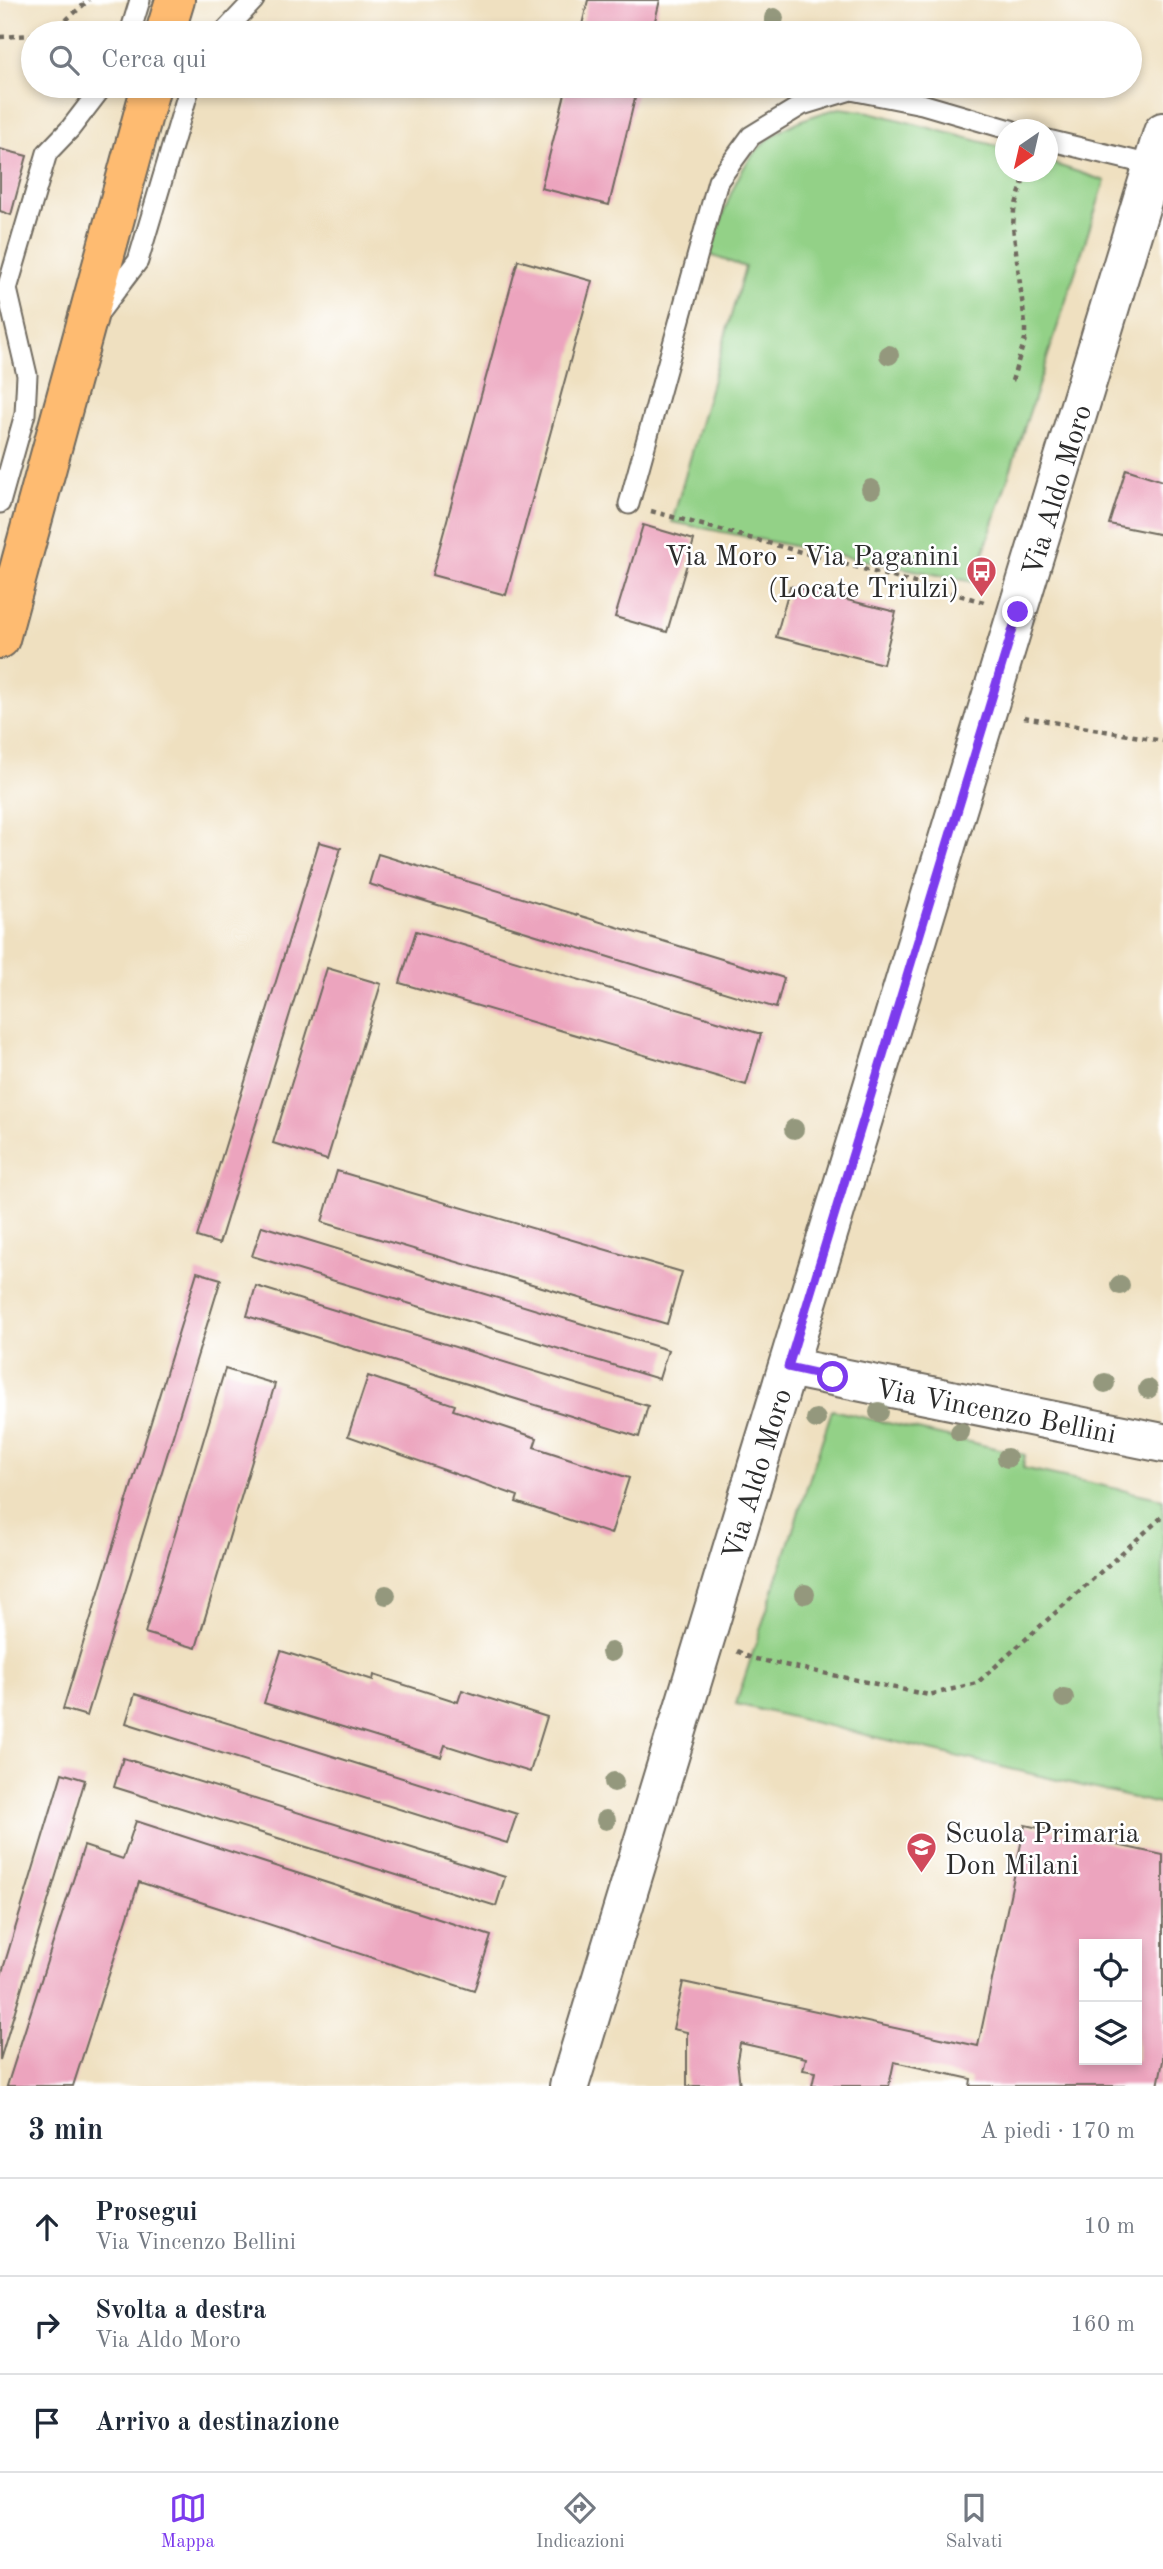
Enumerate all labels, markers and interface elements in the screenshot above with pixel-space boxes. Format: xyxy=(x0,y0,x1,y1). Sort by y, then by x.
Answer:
search box xyxy=(21,21,1142,98)
icon: search xyxy=(45,41,83,79)
text: Cerca qui xyxy=(101,47,206,73)
north arrow xyxy=(995,119,1058,182)
street label: Via Aldo Moro xyxy=(1020,402,1098,580)
place label: Via Moro - Via Paganini (Locate Triulzi) xyxy=(665,544,959,604)
bus stop icon: Via Moro - Via Paganini (Locate Triulzi) xyxy=(965,554,999,598)
route end xyxy=(1002,596,1033,627)
route start xyxy=(817,1361,848,1392)
street label: Via Vincenzo Bellini xyxy=(873,1376,1118,1450)
street label: Via Aldo Moro xyxy=(720,1386,798,1564)
place label: Scuola Primaria Don Milani xyxy=(945,1821,1140,1881)
school or university icon: Scuola Primaria Don Milani xyxy=(905,1831,939,1875)
map controls xyxy=(1079,1939,1142,2065)
button: locate xyxy=(1079,1939,1142,2002)
button: layers xyxy=(1079,2002,1142,2065)
text: 3 min xyxy=(28,2116,103,2146)
text: A piedi · 170 m xyxy=(980,2120,1135,2143)
text: Prosegui xyxy=(95,2200,198,2226)
icon: ahead xyxy=(28,2208,66,2246)
text: 10 m xyxy=(1084,2215,1135,2238)
text: Via Vincenzo Bellini xyxy=(95,2231,296,2254)
text: Svolta a destra xyxy=(95,2298,266,2324)
icon: right xyxy=(28,2306,66,2344)
text: 160 m xyxy=(1070,2313,1135,2336)
text: Via Aldo Moro xyxy=(95,2329,241,2352)
icon: arrive xyxy=(28,2404,66,2442)
text: Arrivo a destinazione xyxy=(95,2410,340,2436)
tab: Mappa xyxy=(160,2489,215,2554)
tab: Indicazioni xyxy=(536,2489,625,2554)
tab: Salvati xyxy=(946,2489,1002,2554)

